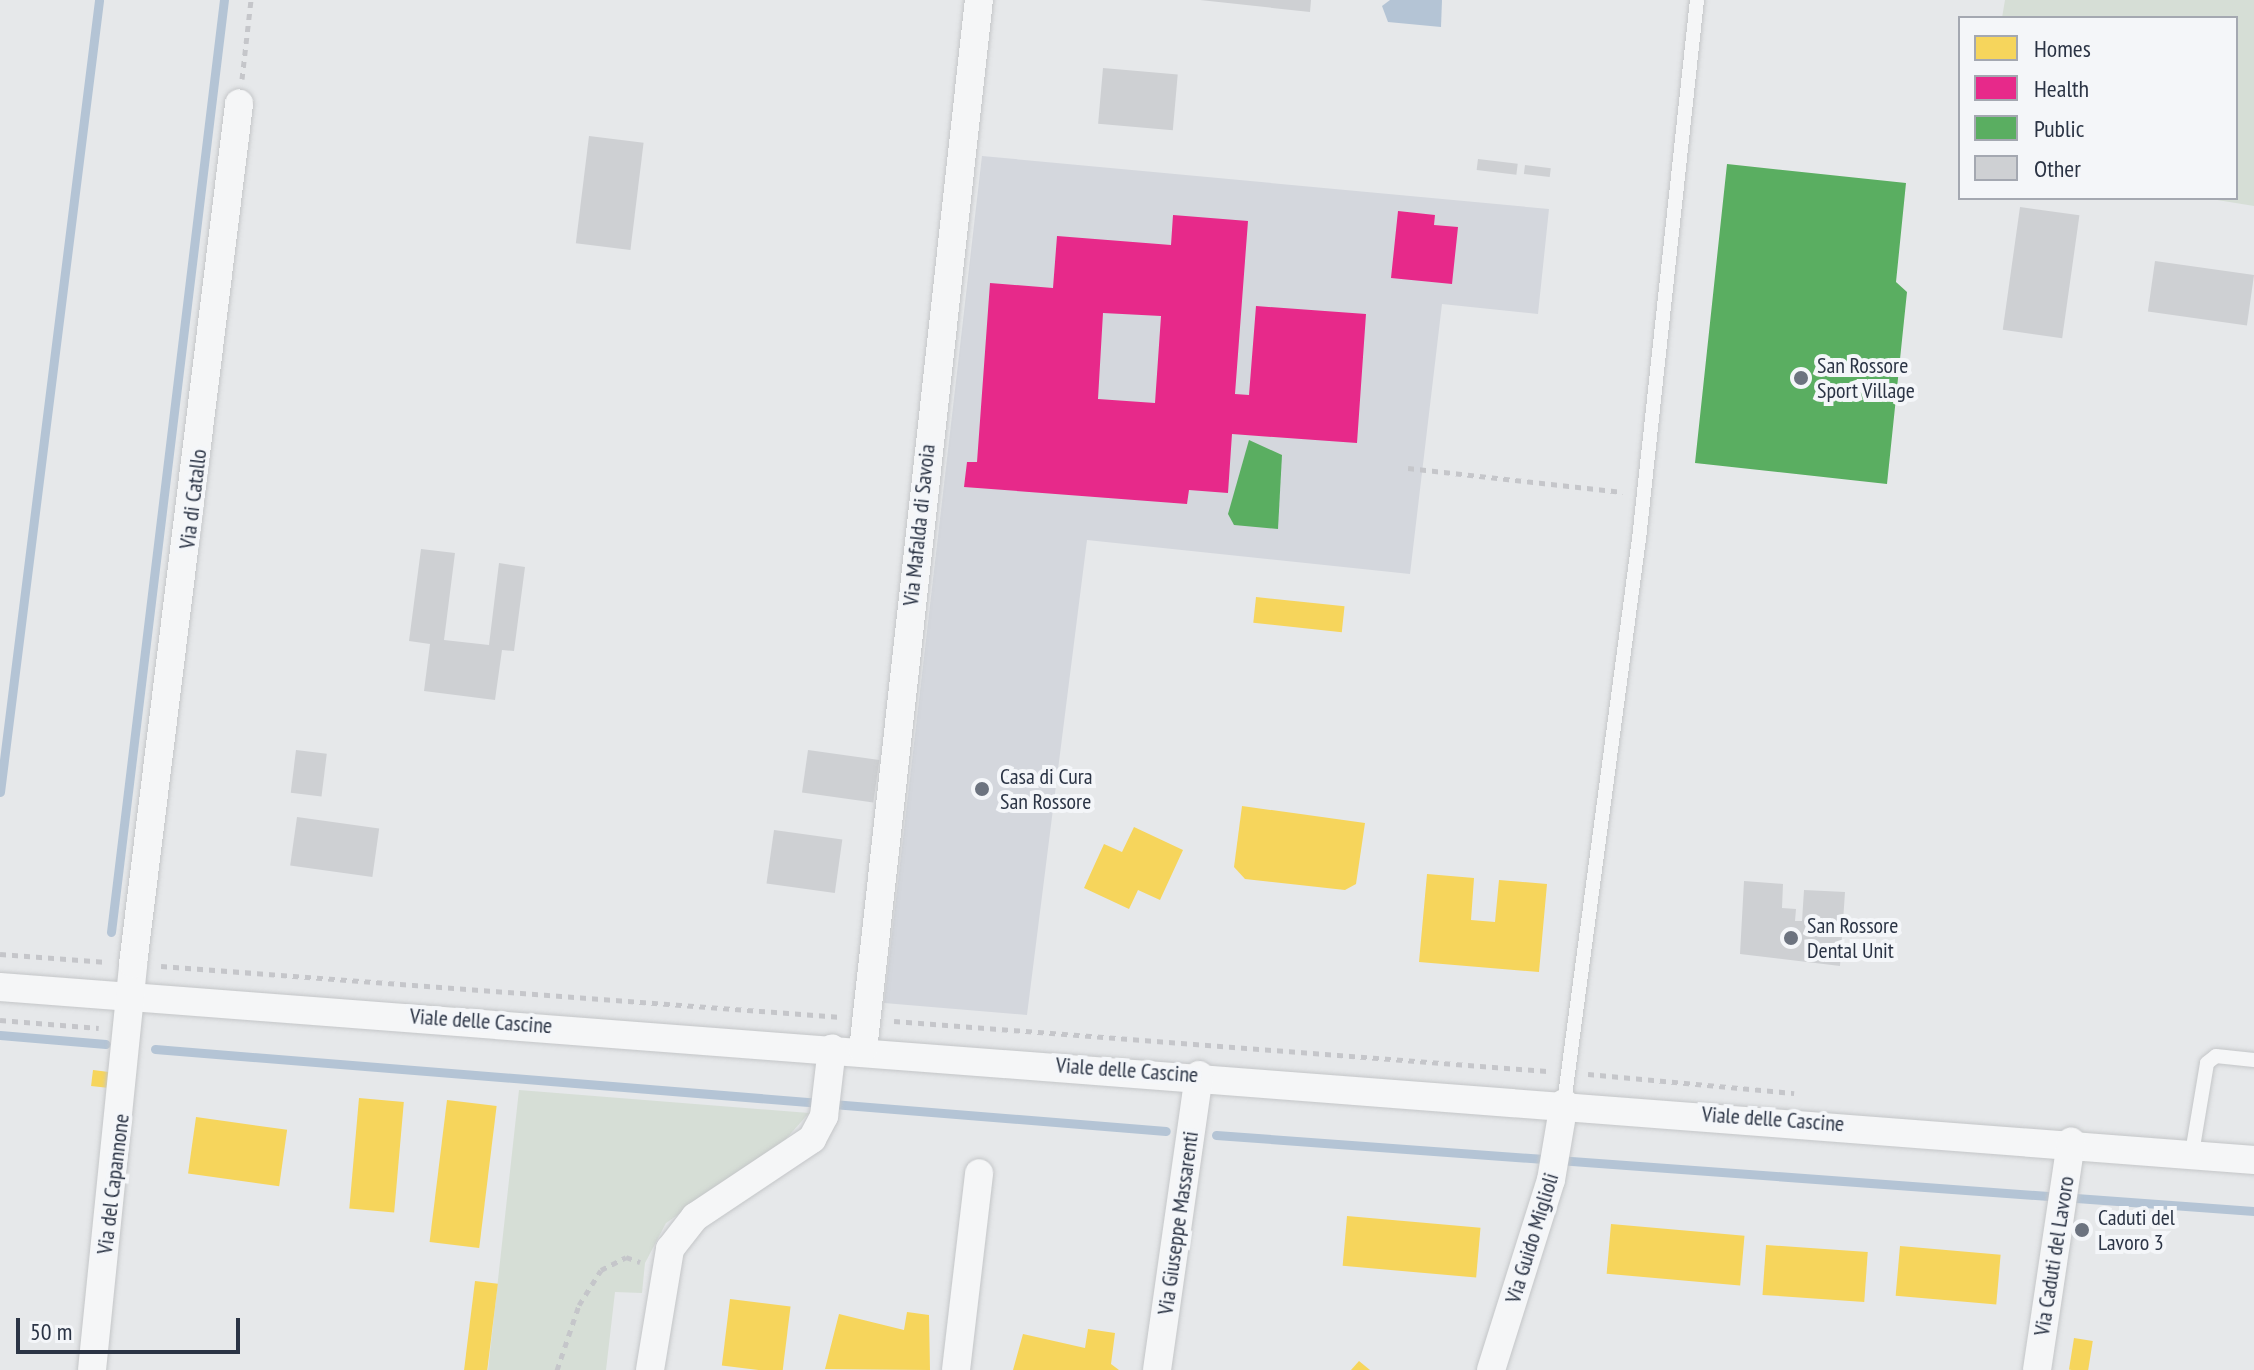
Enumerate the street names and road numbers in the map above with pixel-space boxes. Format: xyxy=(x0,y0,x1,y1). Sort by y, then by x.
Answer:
street label: Via Mafalda di Savoia xyxy=(897,443,941,607)
street label: Via di Catallo xyxy=(174,447,212,551)
street label: Viale delle Cascine xyxy=(409,1003,553,1039)
street label: Viale delle Cascine xyxy=(1055,1052,1199,1088)
street label: Viale delle Cascine xyxy=(1701,1101,1845,1137)
street label: Via del Capannone xyxy=(91,1112,135,1256)
street label: Via Giuseppe Massarenti xyxy=(1152,1130,1204,1316)
street label: Via Guido Miglioli xyxy=(1500,1170,1564,1306)
street label: Via Caduti del Lavoro xyxy=(2028,1174,2080,1338)

